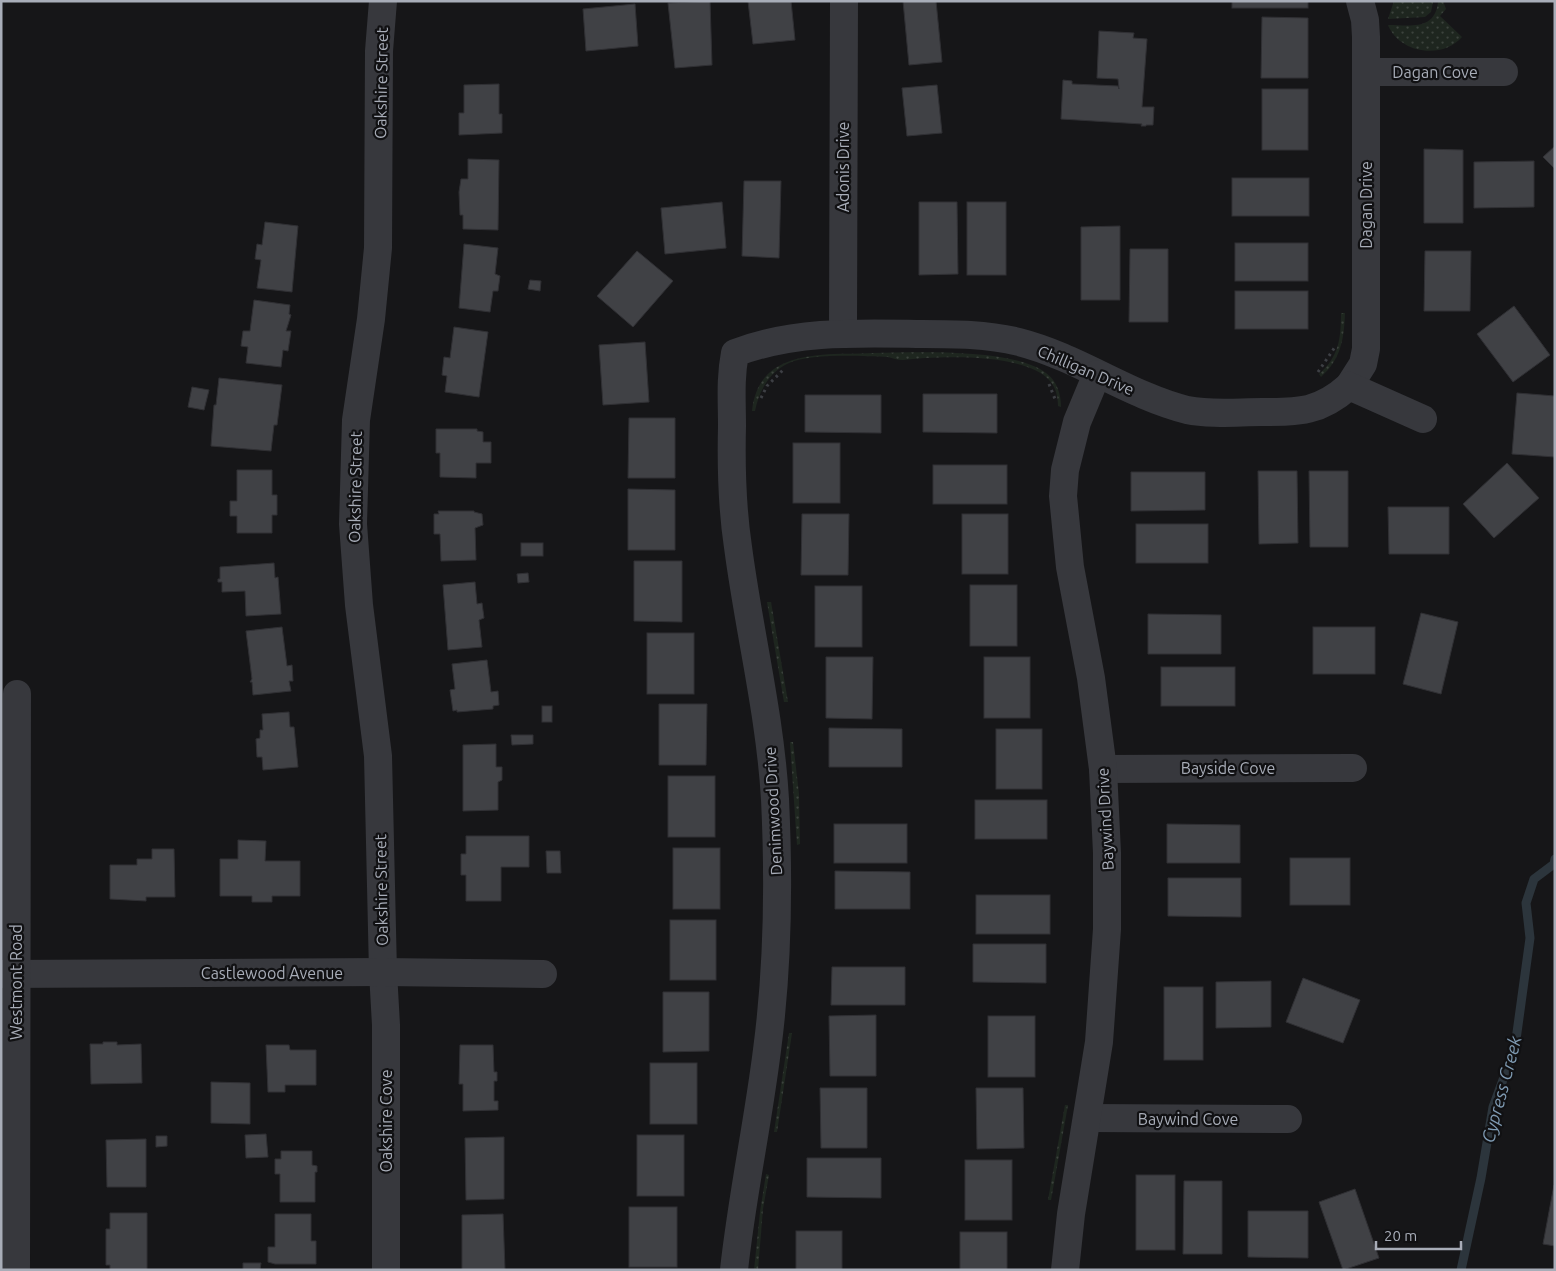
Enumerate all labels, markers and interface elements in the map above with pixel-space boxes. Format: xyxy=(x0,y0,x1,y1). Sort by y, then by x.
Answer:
street label: Oakshire Street xyxy=(371,26,391,139)
street label: Dagan Cove xyxy=(1392,63,1478,81)
street label: Adonis Drive xyxy=(834,122,852,212)
street label: Dagan Drive xyxy=(1357,161,1375,249)
street label: Chilligan Drive xyxy=(1035,342,1137,398)
street label: Oakshire Street xyxy=(345,430,365,543)
street label: Denimwood Drive xyxy=(761,746,785,876)
street label: Bayside Cove xyxy=(1181,759,1275,777)
street label: Baywind Drive xyxy=(1093,767,1117,871)
street label: Oakshire Street xyxy=(371,833,391,946)
street label: Westmont Road xyxy=(7,924,25,1040)
street label: Castlewood Avenue xyxy=(201,964,343,982)
water label: Cypress Creek xyxy=(1477,1033,1525,1145)
street label: Oakshire Cove xyxy=(377,1070,395,1172)
street label: Baywind Cove xyxy=(1138,1110,1238,1128)
scale bar xyxy=(1376,1218,1461,1250)
text: 20 m xyxy=(1384,1227,1417,1244)

